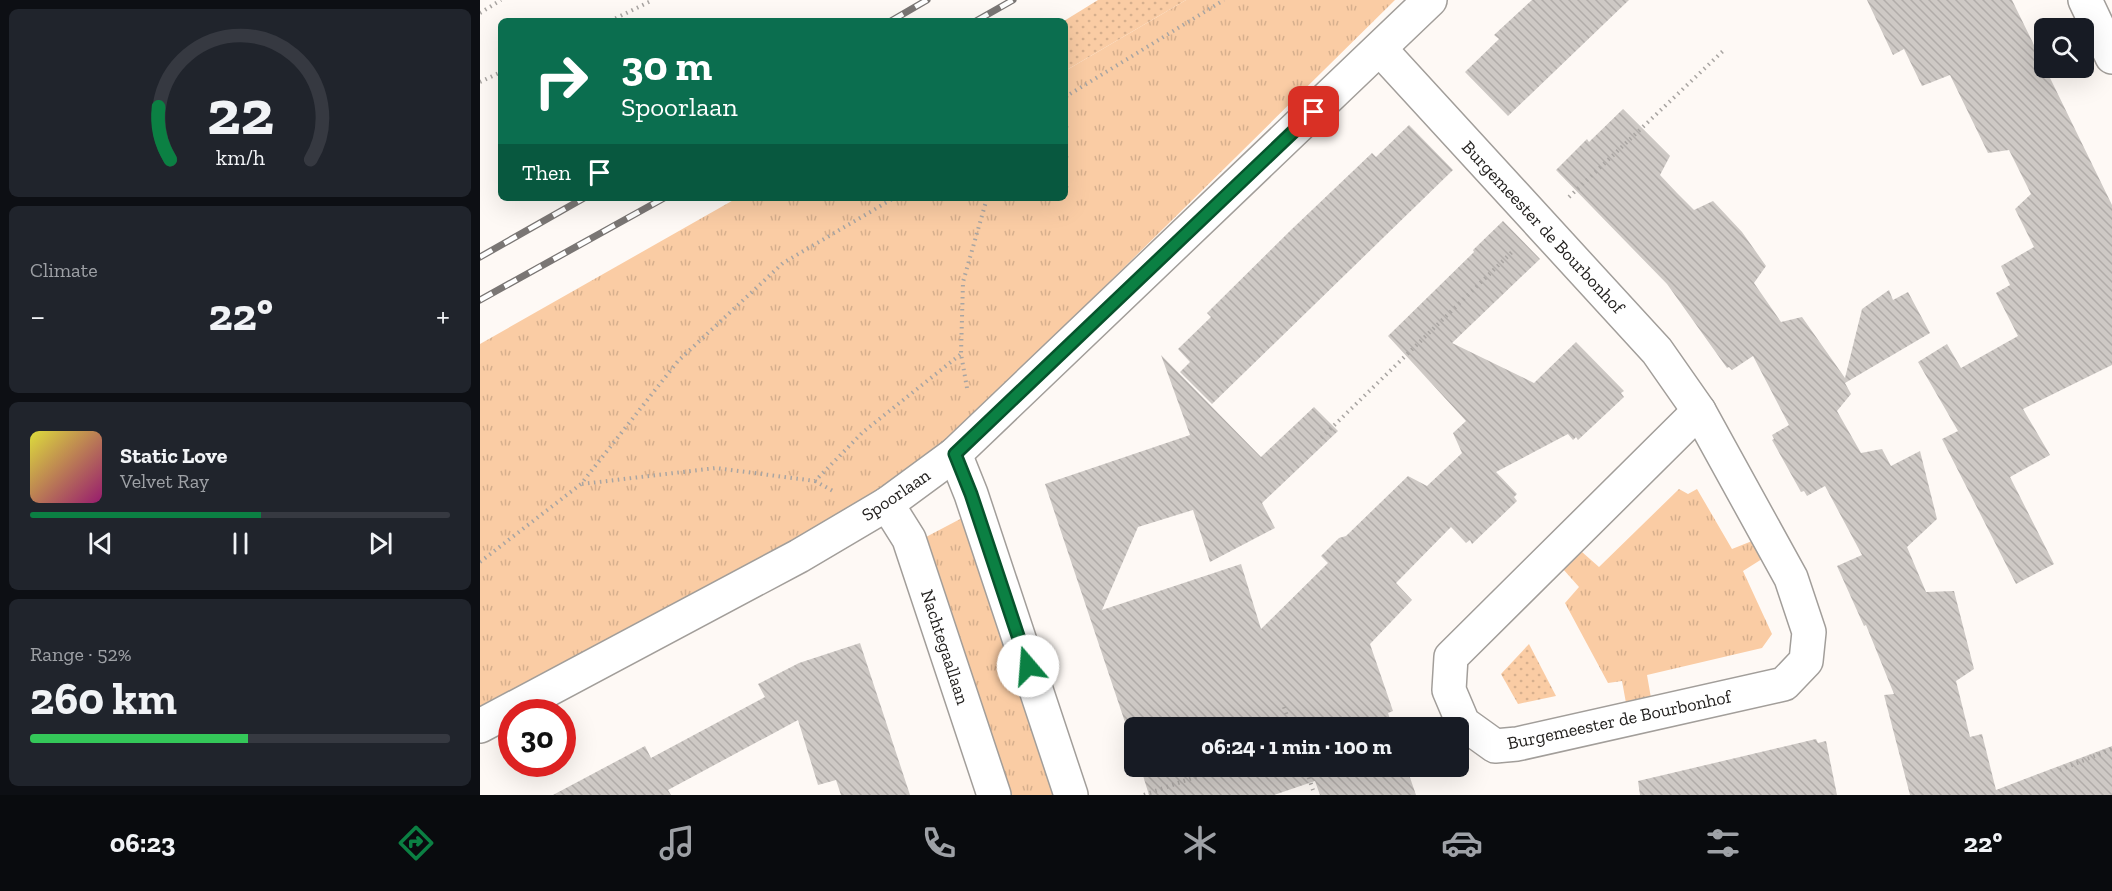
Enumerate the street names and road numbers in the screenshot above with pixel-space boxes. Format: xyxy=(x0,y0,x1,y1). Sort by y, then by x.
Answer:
street label: Burgemeester de Bourbonhof xyxy=(1457,136,1630,319)
street label: Spoorlaan xyxy=(858,464,935,526)
street label: Nachtegaallaan xyxy=(916,587,974,708)
street label: Burgemeester de Bourbonhof xyxy=(1505,685,1734,754)

